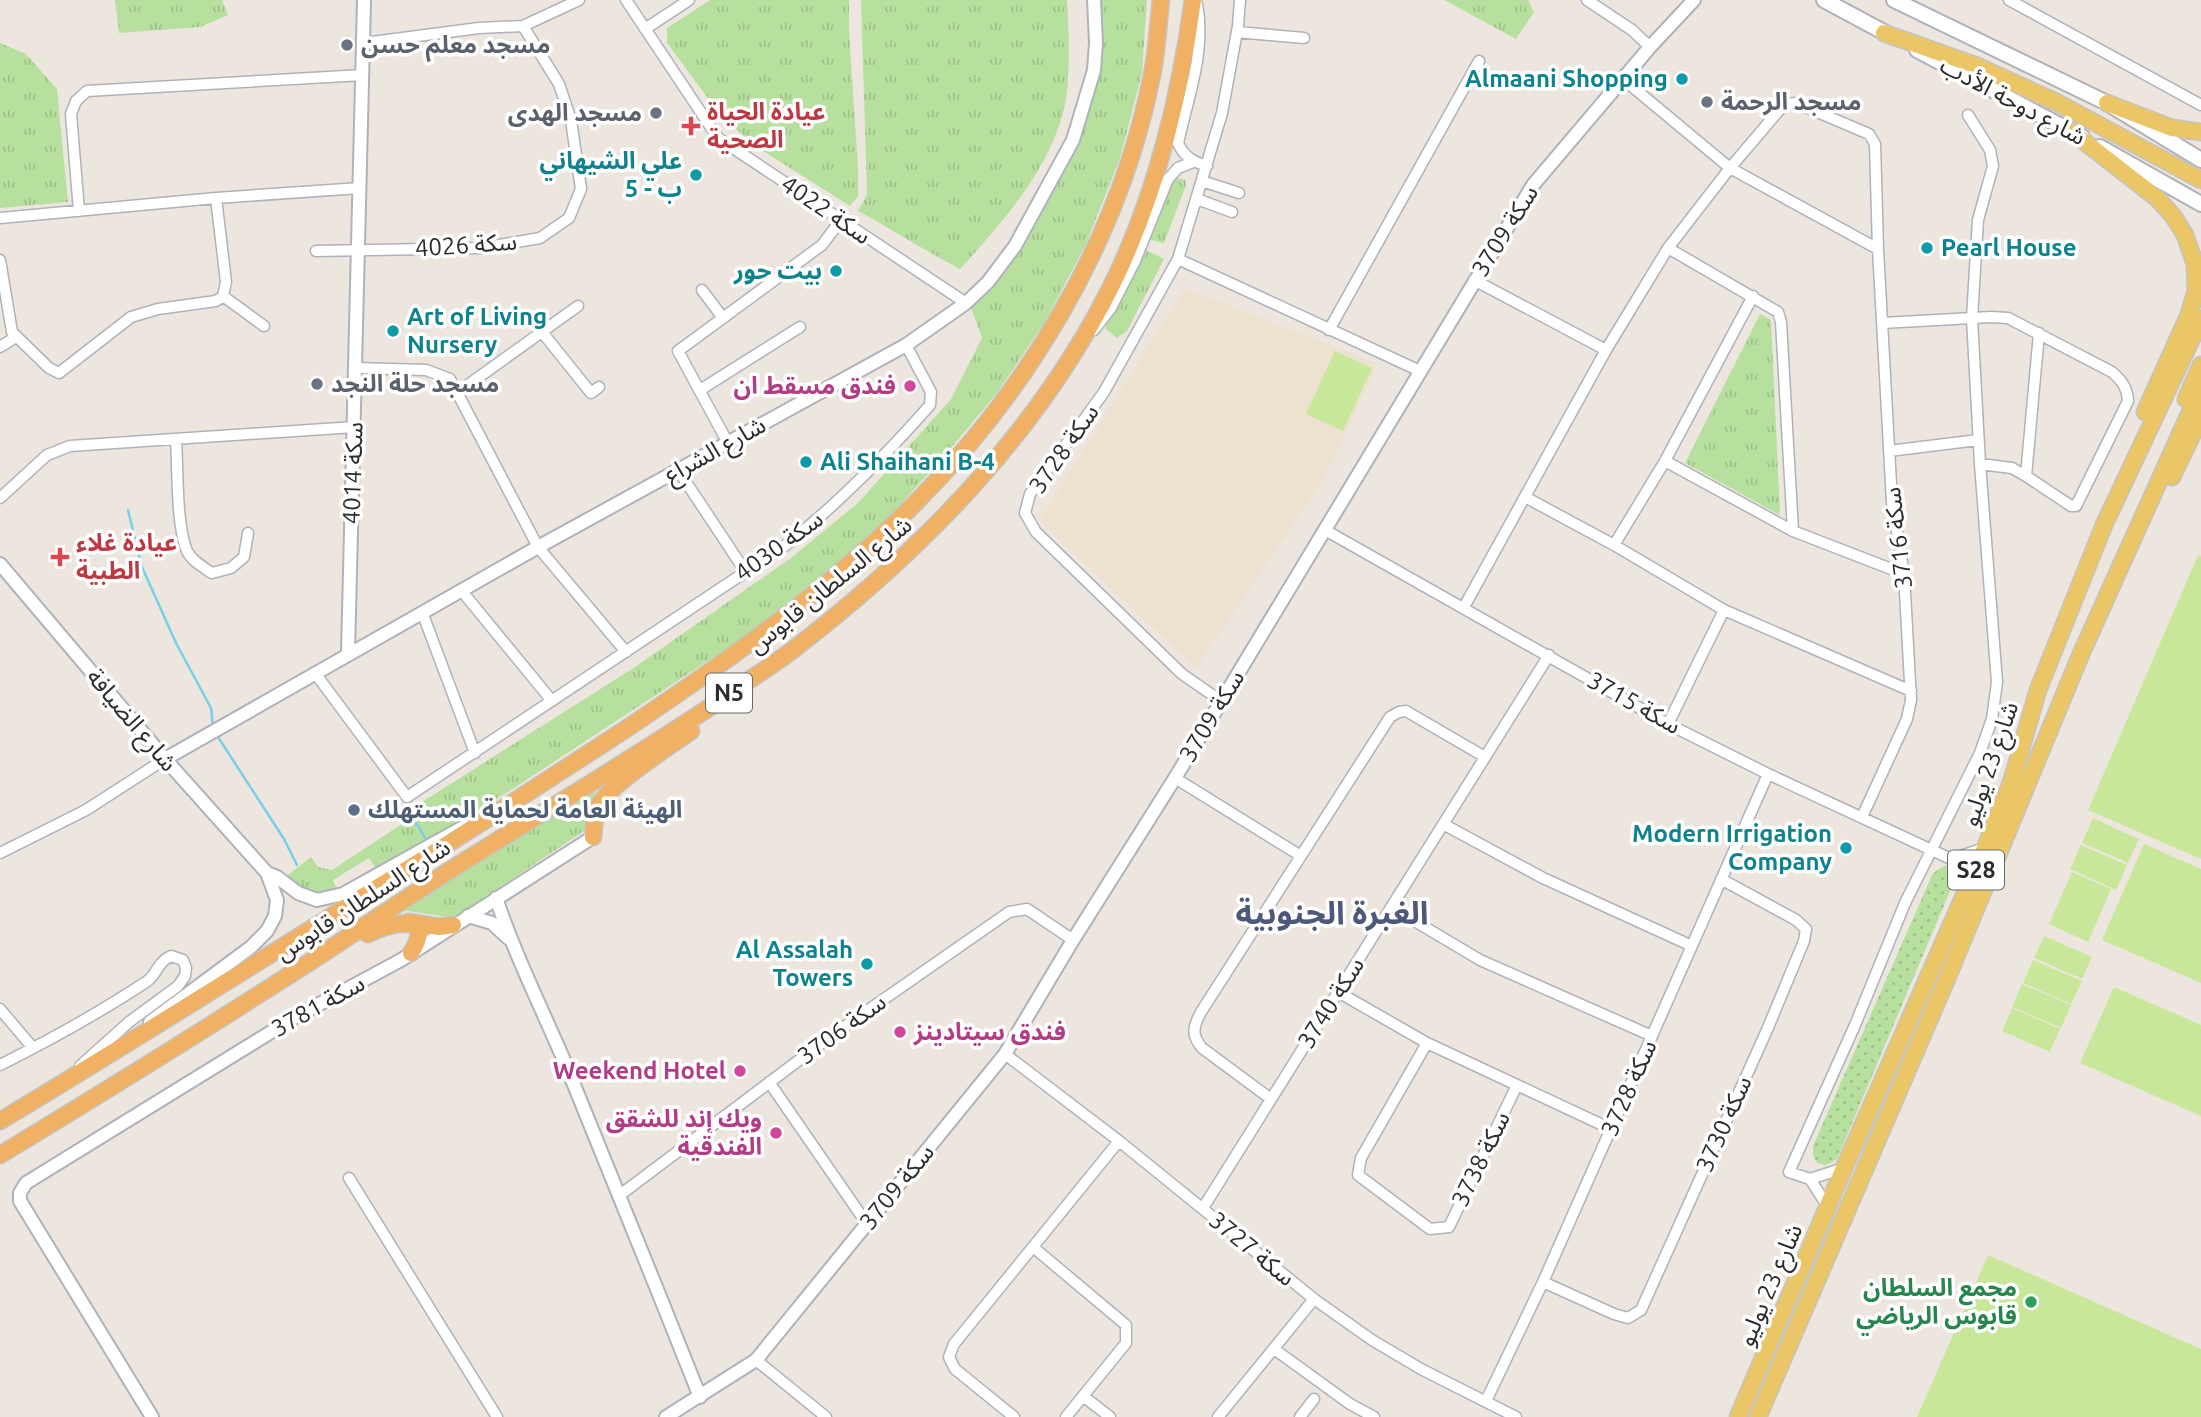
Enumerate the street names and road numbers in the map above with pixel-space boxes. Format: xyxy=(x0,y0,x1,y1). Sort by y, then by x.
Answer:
street label: شارع دوحة الأدب xyxy=(1934,51,2091,154)
street label: سكة 4022 xyxy=(776,170,876,249)
street label: سكة 3709 xyxy=(1466,180,1543,281)
street label: سكة 4026 xyxy=(414,227,518,262)
street label: سكة 3728 xyxy=(1023,399,1104,498)
street label: شارع الشراع xyxy=(659,411,772,492)
street label: سكة 4014 xyxy=(337,421,368,525)
street label: سكة 3716 xyxy=(1878,486,1917,590)
street label: سكة 4030 xyxy=(729,505,828,587)
street label: شارع السلطان قابوس xyxy=(743,510,919,662)
street label: شارع الضيافة xyxy=(79,663,183,779)
street label: سكة 3709 xyxy=(1174,665,1249,767)
street label: سكة 3715 xyxy=(1583,666,1686,739)
road number: N5 xyxy=(706,674,752,712)
street label: شارع 23 يوليو xyxy=(1956,698,2027,831)
street label: شارع السلطان قابوس xyxy=(271,833,457,969)
road number: S28 xyxy=(1948,850,2004,890)
street label: سكة 3740 xyxy=(1292,952,1369,1053)
street label: سكة 3781 xyxy=(266,969,369,1042)
street label: سكة 3706 xyxy=(792,988,891,1070)
street label: سكة 3728 xyxy=(1595,1036,1662,1140)
street label: سكة 3730 xyxy=(1690,1072,1757,1176)
street label: سكة 3738 xyxy=(1446,1107,1515,1211)
street label: سكة 3709 xyxy=(854,1138,939,1235)
street label: سكة 3727 xyxy=(1204,1206,1301,1291)
street label: شارع 23 يوليو xyxy=(1732,1220,1811,1351)

